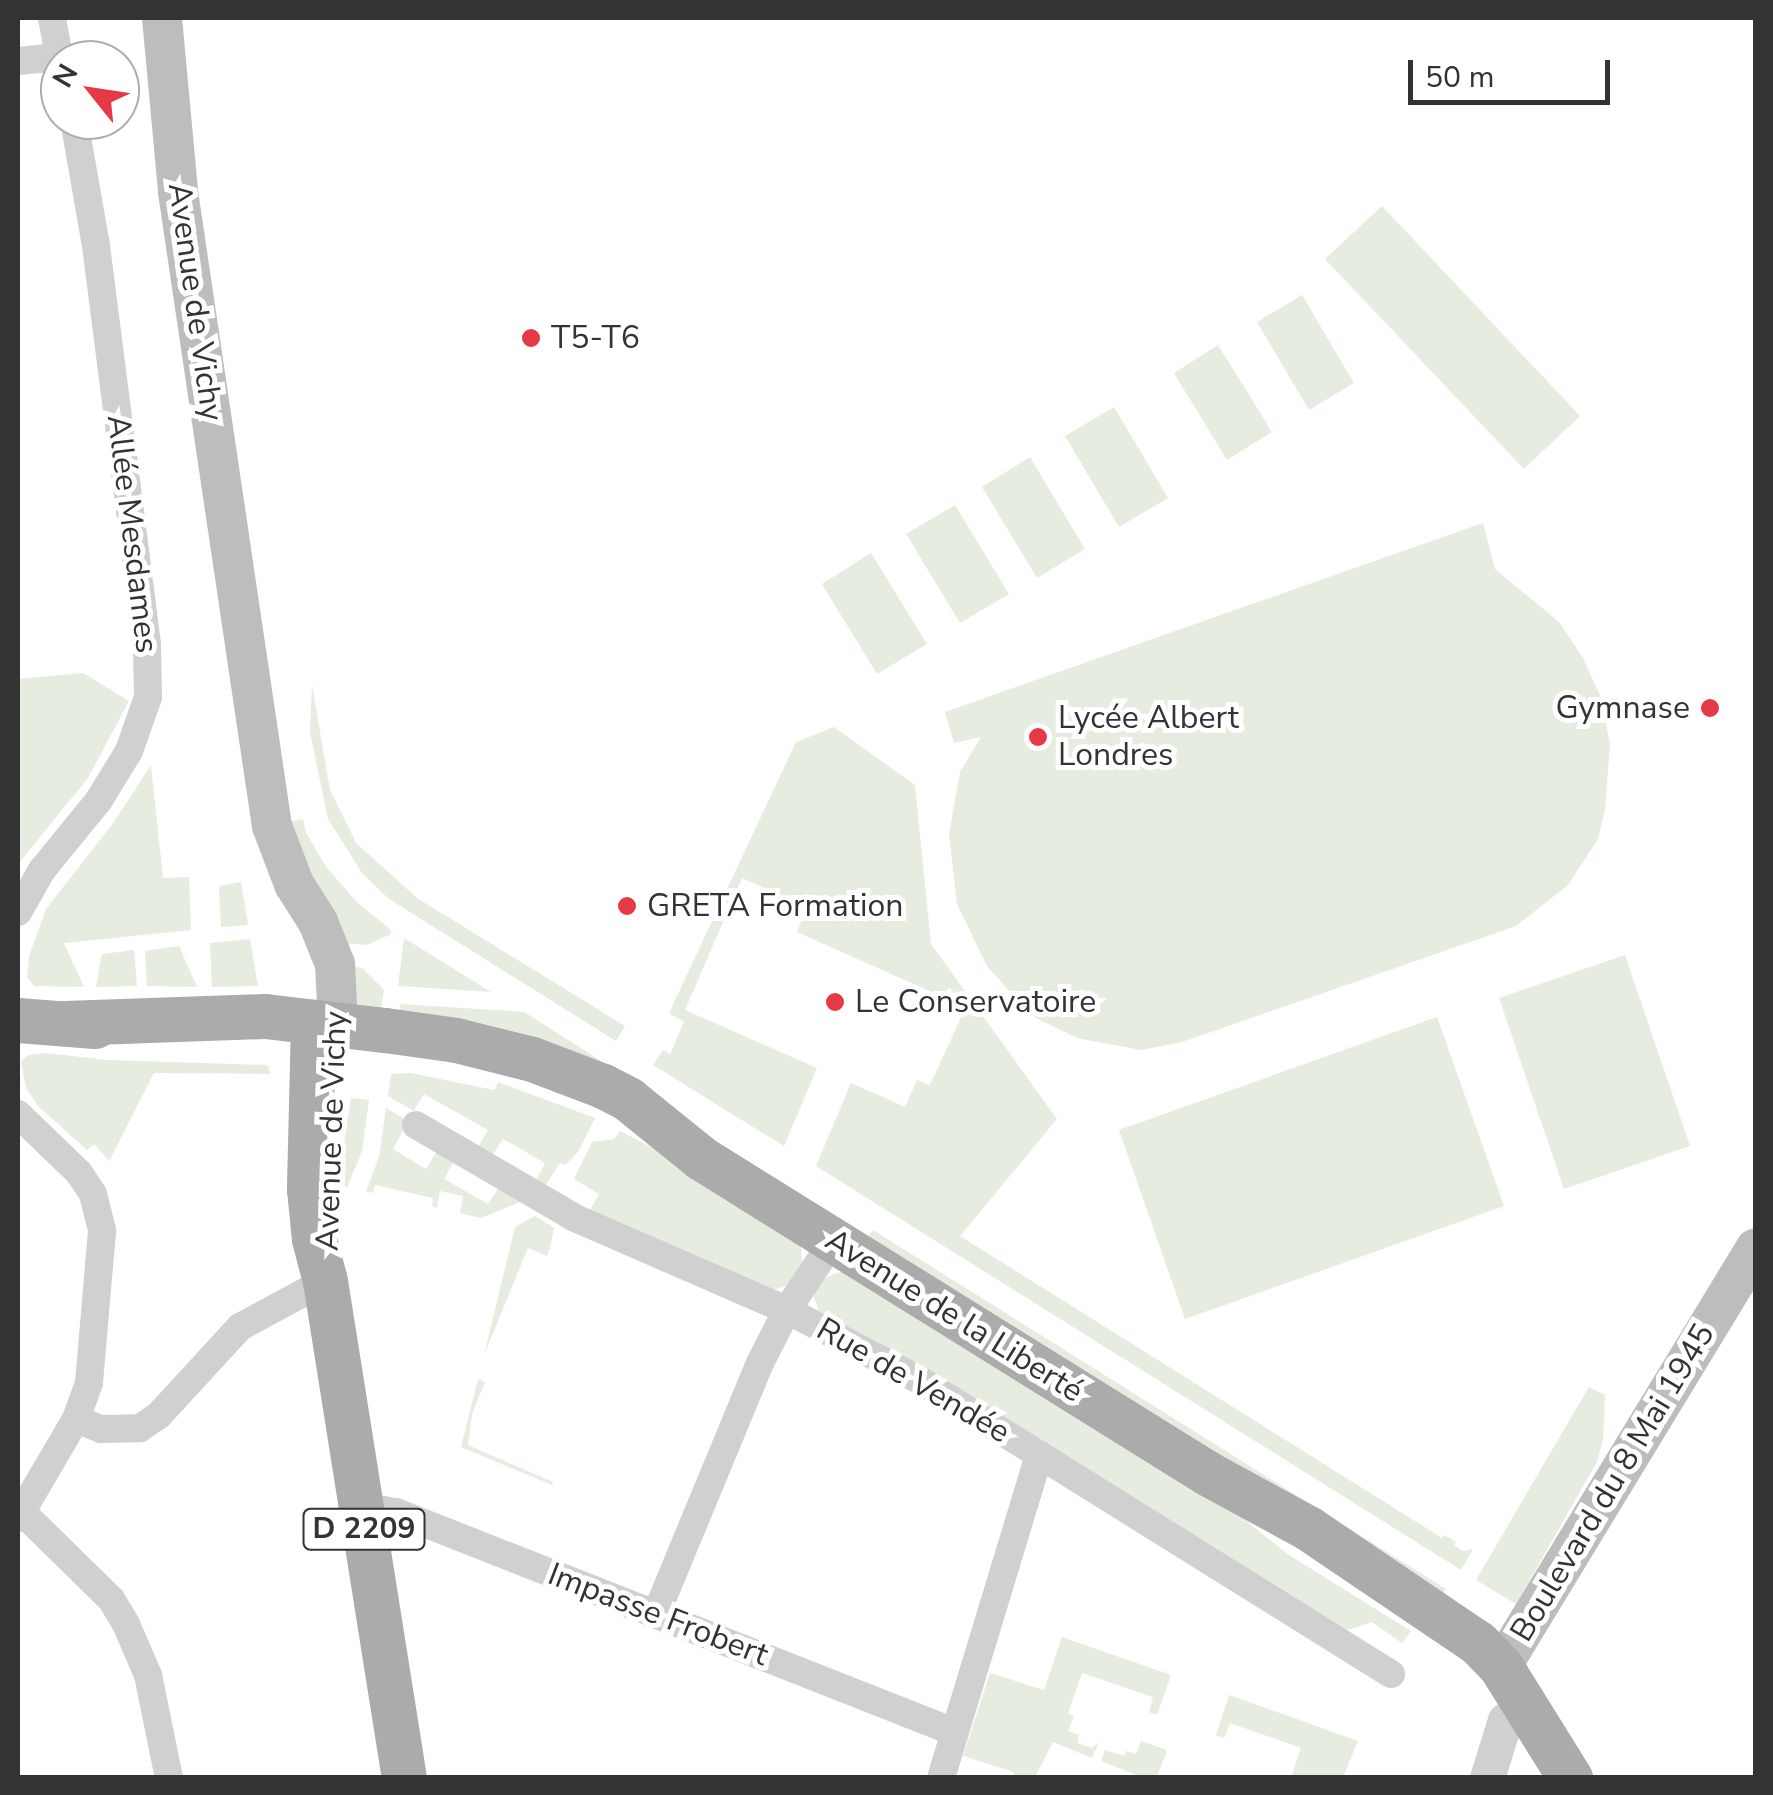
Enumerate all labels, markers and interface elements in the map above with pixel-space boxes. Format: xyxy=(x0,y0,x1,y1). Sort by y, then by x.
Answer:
north arrow xyxy=(40,40,140,140)
scale bar xyxy=(1413,40,1616,102)
text: N xyxy=(44,57,87,95)
text: 50 m xyxy=(1425,57,1494,98)
street label: Avenue de Vichy xyxy=(159,181,231,423)
place label: T5-T6 xyxy=(551,319,640,357)
marker: T5-T6 xyxy=(520,327,542,349)
street label: Allée Mesdames xyxy=(98,413,166,655)
place label: Gymnase xyxy=(1555,689,1690,727)
marker: Gymnase xyxy=(1699,697,1721,719)
place label: Lycée Albert Londres xyxy=(1058,700,1239,775)
marker: Lycée Albert Londres xyxy=(1027,726,1049,748)
place label: GRETA Formation xyxy=(647,887,903,925)
marker: GRETA Formation xyxy=(616,895,638,917)
place label: Le Conservatoire xyxy=(855,983,1096,1021)
marker: Le Conservatoire xyxy=(824,991,846,1013)
street label: Avenue de Vichy xyxy=(309,1011,355,1251)
street label: Avenue de la Liberté xyxy=(818,1221,1090,1411)
street label: Rue de Vendée xyxy=(810,1310,1016,1452)
street label: Boulevard du 8 Mai 1945 xyxy=(1503,1317,1723,1649)
road number: D 2209 xyxy=(302,1504,426,1554)
street label: Impasse Frobert xyxy=(543,1555,773,1675)

